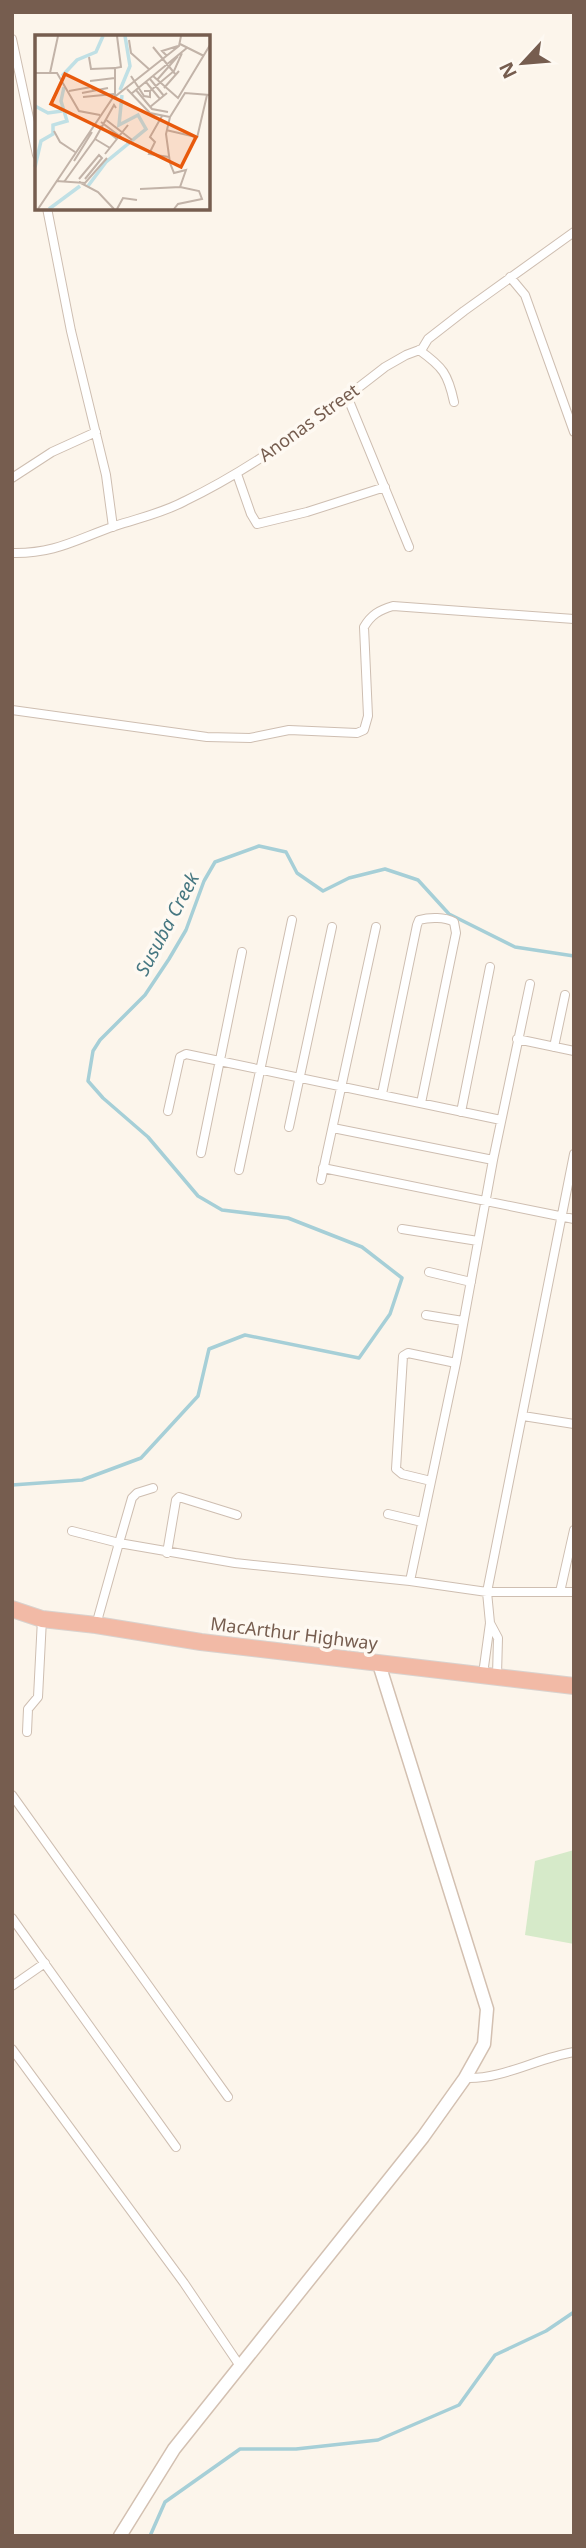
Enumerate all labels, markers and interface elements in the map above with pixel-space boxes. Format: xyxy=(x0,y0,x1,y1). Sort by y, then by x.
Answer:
north arrow xyxy=(488,28,558,98)
inset map xyxy=(35,35,210,210)
text: N xyxy=(493,58,523,83)
street label: Anonas Street xyxy=(254,377,364,467)
water label: Susuba Creek xyxy=(129,867,205,980)
street label: MacArthur Highway xyxy=(209,1611,380,1655)

